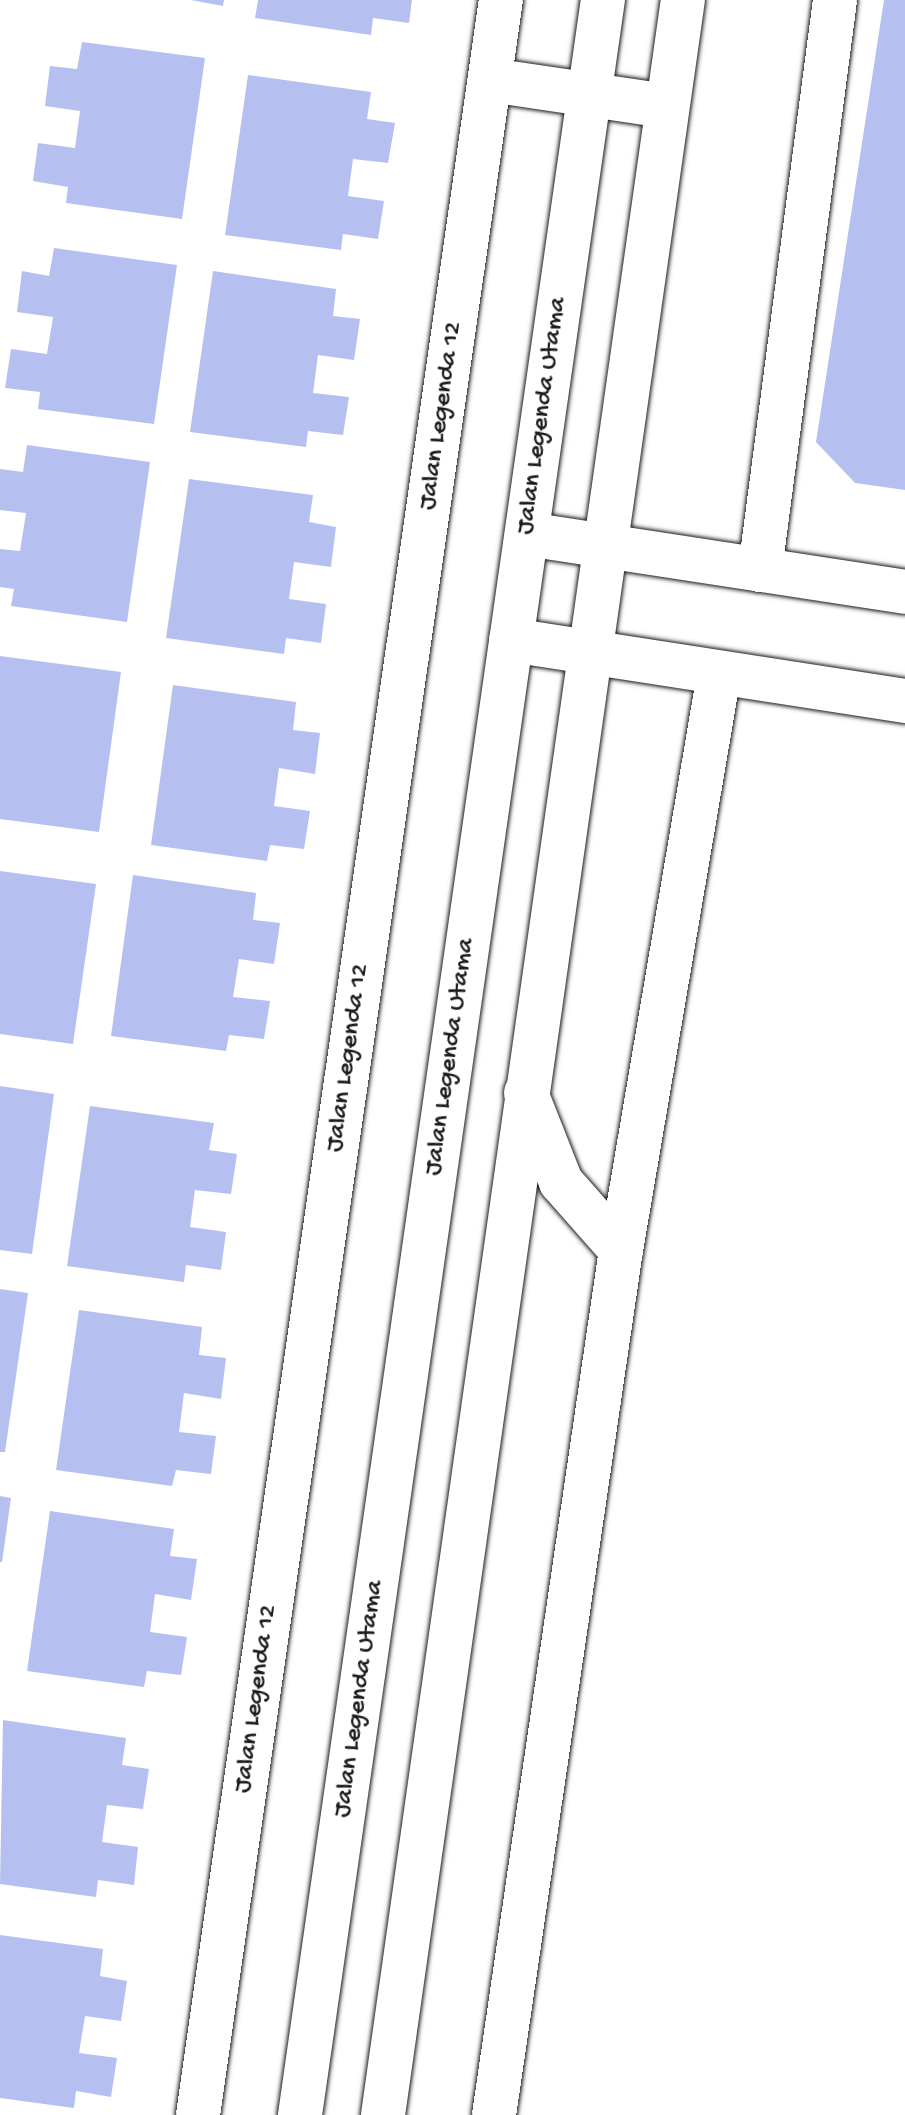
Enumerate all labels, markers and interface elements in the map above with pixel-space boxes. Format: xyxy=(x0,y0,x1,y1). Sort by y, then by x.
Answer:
street label: Jalan Legenda Utama xyxy=(511,295,575,537)
street label: Jalan Legenda 12 xyxy=(413,320,471,512)
street label: Jalan Legenda Utama xyxy=(419,936,483,1178)
street label: Jalan Legenda 12 xyxy=(320,962,378,1154)
street label: Jalan Legenda Utama xyxy=(328,1578,392,1820)
street label: Jalan Legenda 12 xyxy=(228,1603,286,1795)

